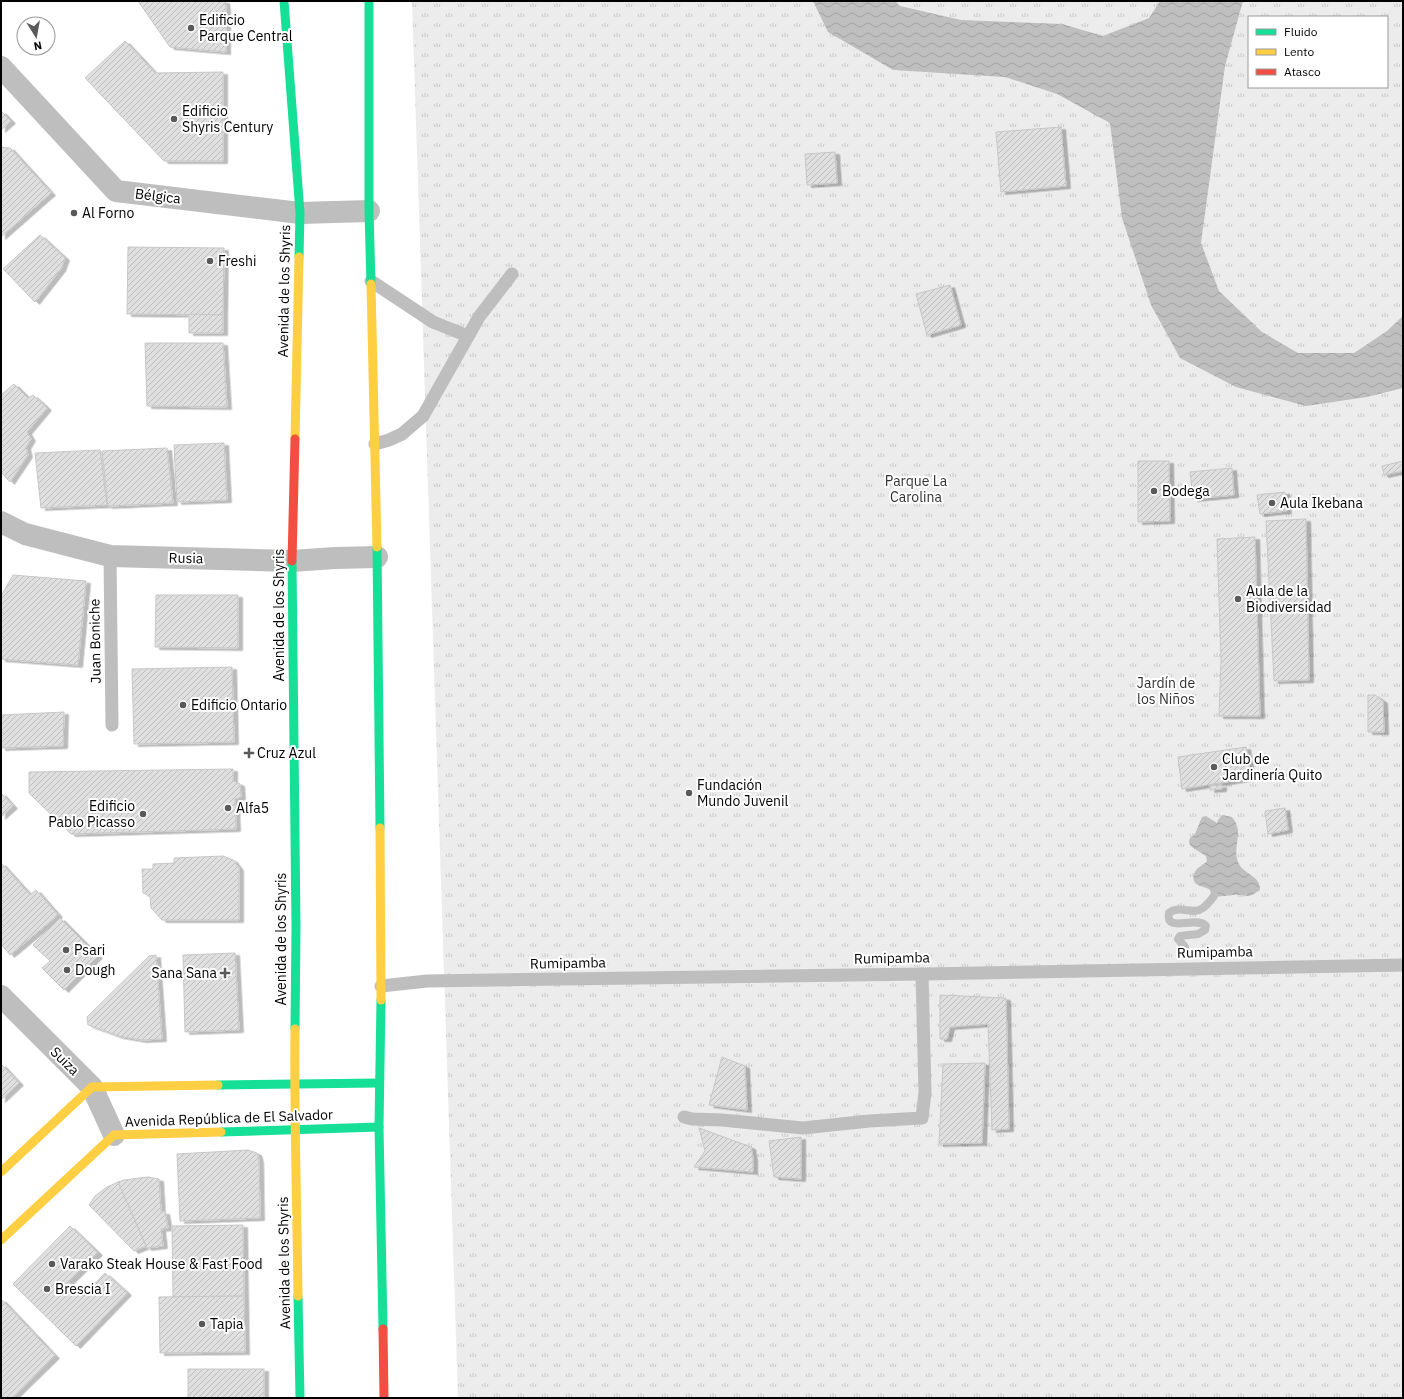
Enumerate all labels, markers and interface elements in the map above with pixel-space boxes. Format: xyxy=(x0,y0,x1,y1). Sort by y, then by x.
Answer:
place label: Edificio Parque Central xyxy=(199,11,293,45)
north arrow xyxy=(16,16,56,56)
legend xyxy=(1248,16,1388,88)
marker: Edificio Parque Central xyxy=(186,23,196,33)
text: Fluido xyxy=(1284,24,1318,39)
text: N xyxy=(33,38,43,53)
text: Lento xyxy=(1284,44,1314,59)
text: Atasco xyxy=(1284,64,1321,79)
place label: Edificio Shyris Century xyxy=(182,102,273,136)
marker: Edificio Shyris Century xyxy=(169,114,179,124)
street label: Bélgica xyxy=(134,184,182,208)
place label: Al Forno xyxy=(82,204,134,222)
marker: Al Forno xyxy=(69,208,79,218)
street label: Avenida de los Shyris xyxy=(274,224,294,358)
place label: Freshi xyxy=(218,252,257,270)
marker: Freshi xyxy=(205,256,215,266)
park label: Parque La Carolina xyxy=(885,472,948,506)
place label: Bodega xyxy=(1162,482,1210,500)
marker: Bodega xyxy=(1149,486,1159,496)
place label: Aula Ikebana xyxy=(1280,494,1363,512)
marker: Aula Ikebana xyxy=(1267,498,1277,508)
street label: Avenida de los Shyris xyxy=(270,548,288,681)
street label: Rusia xyxy=(168,549,204,567)
place label: Aula de la Biodiversidad xyxy=(1246,582,1332,616)
marker: Aula de la Biodiversidad xyxy=(1233,594,1243,604)
street label: Juan Boniche xyxy=(85,598,105,684)
park label: Jardín de los Niños xyxy=(1137,674,1195,708)
place label: Edificio Ontario xyxy=(191,696,287,714)
marker: Edificio Ontario xyxy=(178,700,188,710)
place label: Cruz Azul xyxy=(257,744,316,762)
marker: Cruz Azul xyxy=(244,748,254,758)
place label: Club de Jardinería Quito xyxy=(1222,750,1323,784)
marker: Club de Jardinería Quito xyxy=(1209,762,1219,772)
place label: Fundación Mundo Juvenil xyxy=(697,776,789,810)
marker: Fundación Mundo Juvenil xyxy=(684,788,694,798)
place label: Edificio Pablo Picasso xyxy=(48,797,135,831)
place label: Alfa5 xyxy=(236,799,269,817)
marker: Alfa5 xyxy=(223,803,233,813)
marker: Edificio Pablo Picasso xyxy=(138,809,148,819)
street label: Avenida de los Shyris xyxy=(272,872,290,1005)
place label: Psari xyxy=(74,941,105,959)
street label: Rumipamba xyxy=(1177,942,1254,962)
marker: Psari xyxy=(61,945,71,955)
street label: Rumipamba xyxy=(854,948,931,968)
street label: Rumipamba xyxy=(530,953,607,973)
place label: Dough xyxy=(75,961,116,979)
place label: Sana Sana xyxy=(152,964,218,982)
marker: Dough xyxy=(62,965,72,975)
marker: Sana Sana xyxy=(220,968,230,978)
street label: Suiza xyxy=(47,1043,84,1080)
street label: Avenida República de El Salvador xyxy=(125,1105,333,1131)
street label: Avenida de los Shyris xyxy=(274,1196,294,1330)
place label: Varako Steak House & Fast Food xyxy=(60,1255,263,1273)
marker: Varako Steak House & Fast Food xyxy=(47,1259,57,1269)
place label: Brescia I xyxy=(55,1280,111,1298)
marker: Brescia I xyxy=(42,1284,52,1294)
place label: Tapia xyxy=(210,1315,244,1333)
marker: Tapia xyxy=(197,1319,207,1329)

